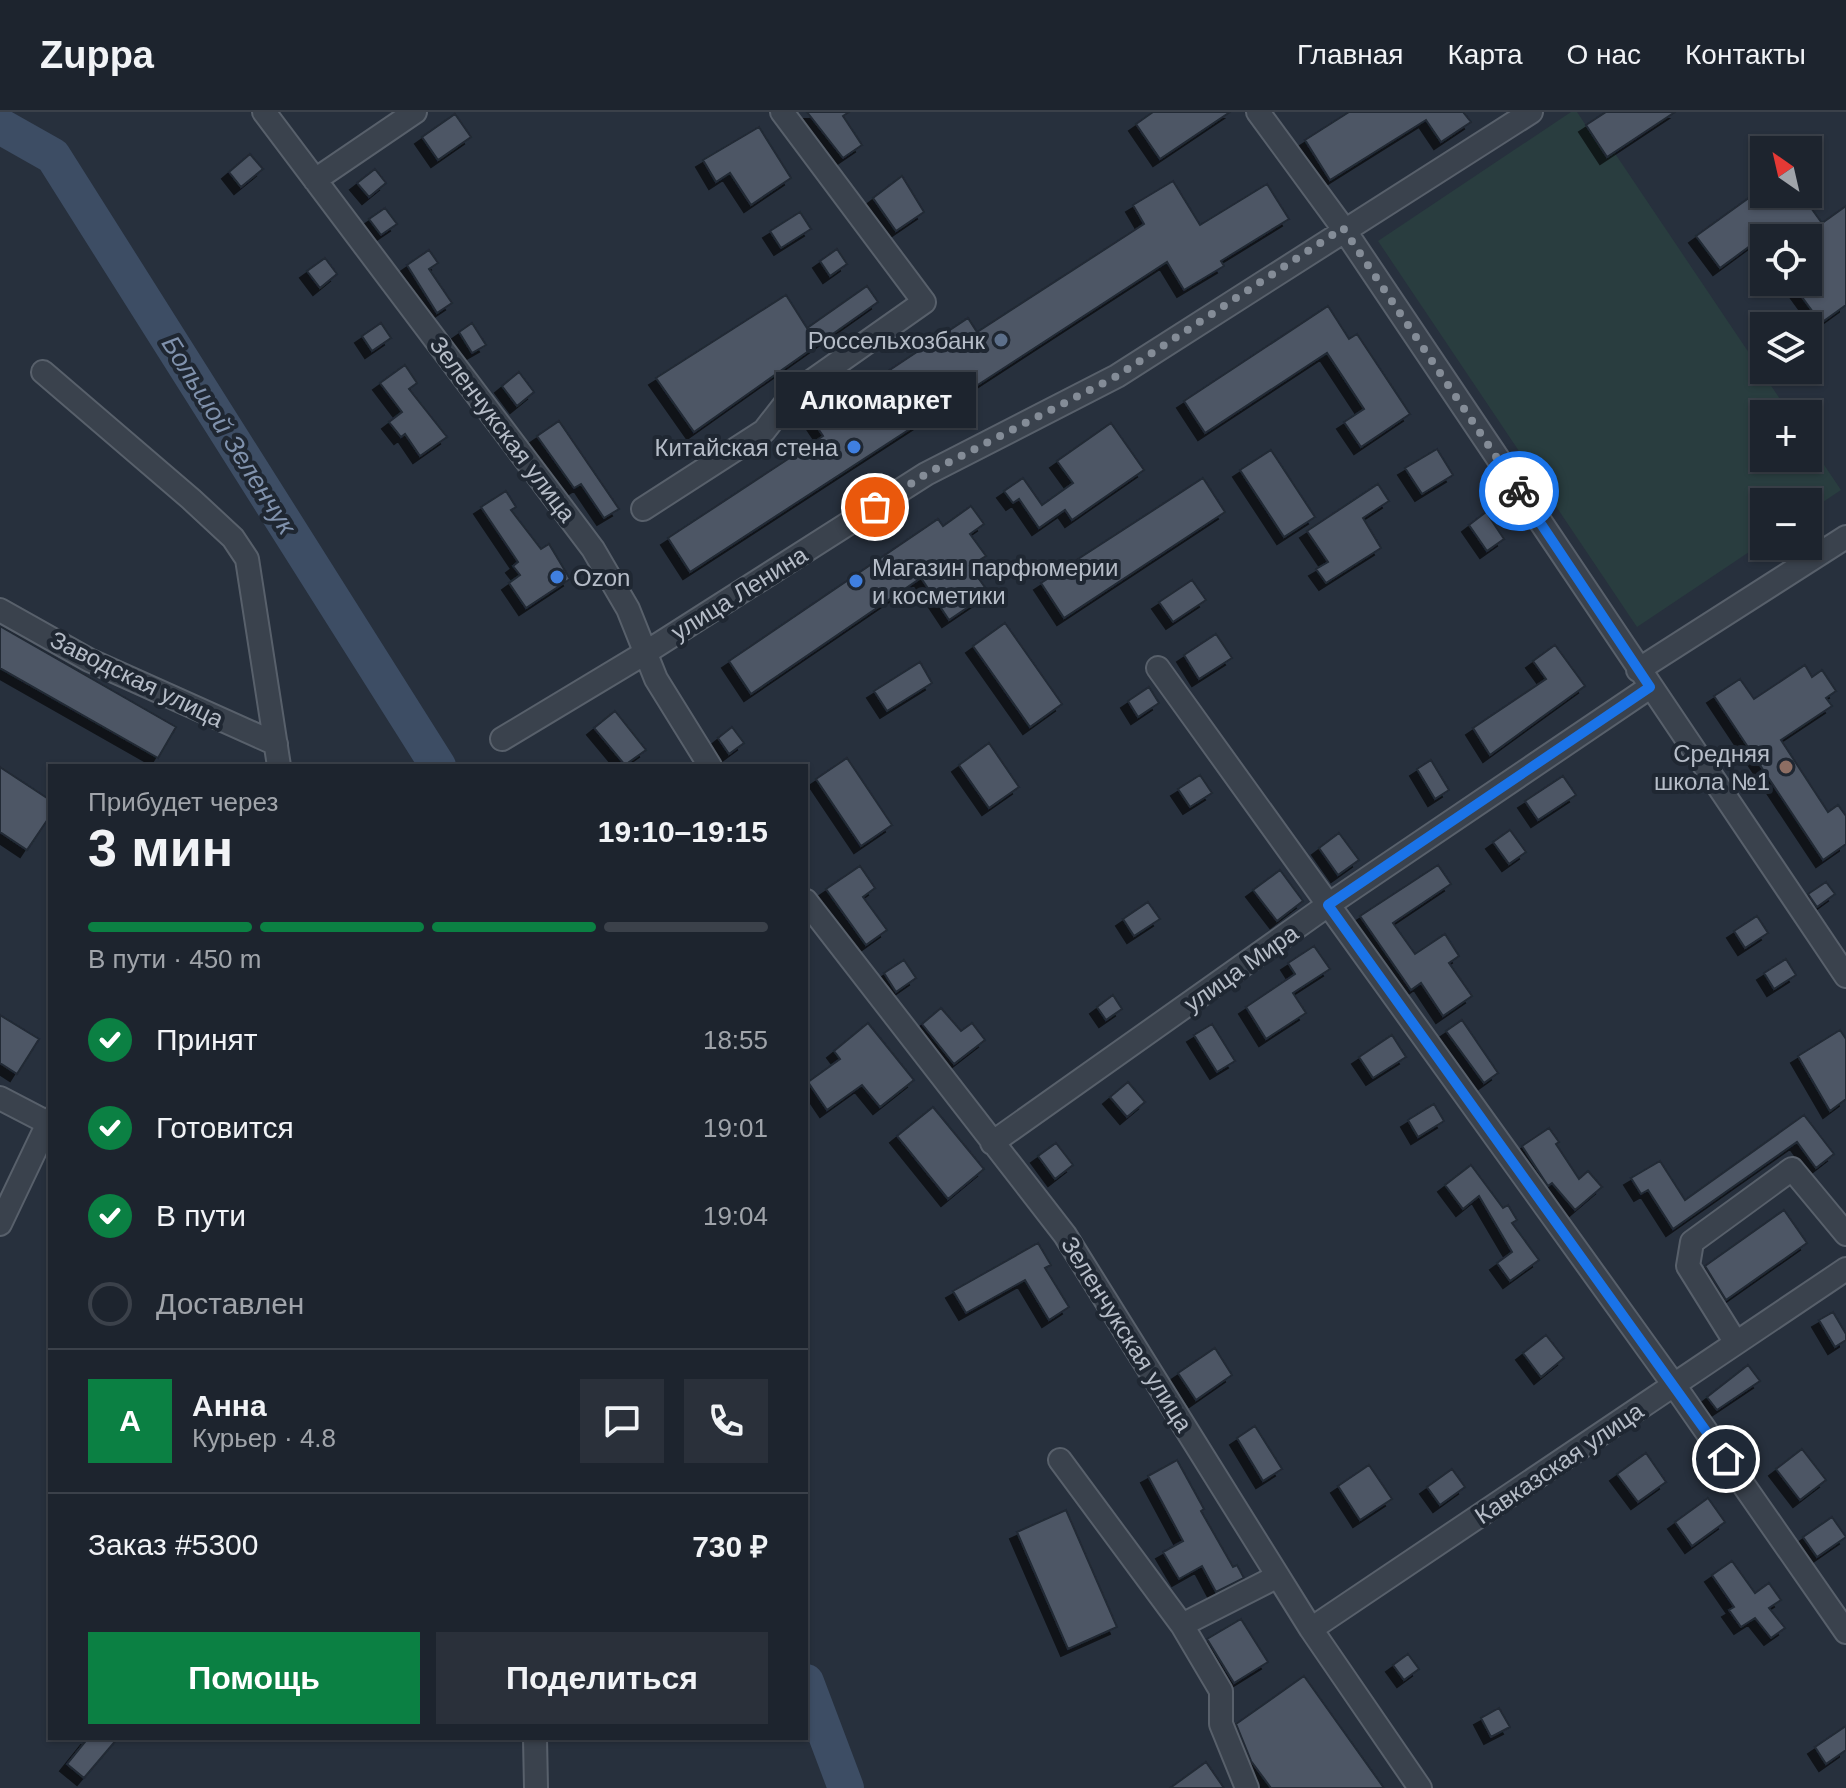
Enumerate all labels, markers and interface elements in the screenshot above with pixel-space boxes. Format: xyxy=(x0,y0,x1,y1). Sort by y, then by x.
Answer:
text: Zuppa xyxy=(40,34,154,76)
text: Главная xyxy=(1297,39,1404,70)
text: Карта xyxy=(1448,39,1522,70)
text: О нас xyxy=(1566,39,1641,70)
text: Контакты xyxy=(1685,39,1806,70)
north arrow xyxy=(1750,136,1822,208)
map controls xyxy=(1750,136,1822,560)
button: locate xyxy=(1750,224,1822,296)
button: layers xyxy=(1750,312,1822,384)
place label: Россельхозбанк xyxy=(808,327,985,354)
water label: Большой Зеленчук xyxy=(156,330,303,541)
street label: Зеленчукская улица xyxy=(425,331,582,527)
marker: Россельхозбанк xyxy=(992,331,1010,349)
callout: Алкомаркет xyxy=(775,371,975,427)
text: Алкомаркет xyxy=(800,385,952,415)
button: + xyxy=(1750,400,1822,472)
place label: Китайская стена xyxy=(654,434,839,461)
marker: Китайская стена xyxy=(845,438,863,456)
courier xyxy=(1479,451,1559,531)
icon: bike xyxy=(1497,469,1541,513)
pin xyxy=(841,473,909,541)
icon: bag xyxy=(853,485,897,529)
button: − xyxy=(1750,488,1822,560)
street label: улица Ленина xyxy=(666,540,812,646)
place label: Магазин парфюмерии и косметики xyxy=(872,554,1118,609)
place label: Ozon xyxy=(573,564,630,591)
marker: Ozon xyxy=(548,568,566,586)
marker: Магазин парфюмерии и косметики xyxy=(847,572,865,590)
street label: Заводская улица xyxy=(46,625,229,733)
place label: Средняя школа №1 xyxy=(1654,740,1770,795)
marker: Средняя школа №1 xyxy=(1777,758,1795,776)
text: Прибудет через xyxy=(88,787,278,817)
text: 19:10–19:15 xyxy=(598,815,768,848)
text: 3 мин xyxy=(88,819,233,877)
street label: улица Мира xyxy=(1179,919,1304,1017)
text: В пути · 450 m xyxy=(88,944,261,974)
icon: check xyxy=(88,1018,132,1062)
text: Принят xyxy=(156,1023,258,1056)
text: 18:55 xyxy=(703,1025,768,1055)
icon: check xyxy=(88,1106,132,1150)
text: Готовится xyxy=(156,1111,294,1144)
text: 19:01 xyxy=(703,1113,768,1143)
icon: check xyxy=(88,1194,132,1238)
text: В пути xyxy=(156,1199,246,1232)
text: 19:04 xyxy=(703,1201,768,1231)
street label: Зеленчукская улица xyxy=(1056,1231,1198,1437)
text: Доставлен xyxy=(156,1287,304,1320)
button: chat xyxy=(580,1379,664,1463)
button: phone xyxy=(684,1379,768,1463)
text: Анна xyxy=(192,1389,267,1422)
street label: Кавказская улица xyxy=(1470,1396,1649,1529)
text: А xyxy=(119,1404,141,1437)
text: Курьер · 4.8 xyxy=(192,1423,336,1453)
pin xyxy=(1692,1425,1760,1493)
icon: home xyxy=(1704,1437,1748,1481)
text: Заказ #5300 xyxy=(88,1528,258,1561)
text: 730 ₽ xyxy=(692,1530,768,1563)
button: Помощь xyxy=(88,1632,420,1724)
button: Поделиться xyxy=(436,1632,768,1724)

